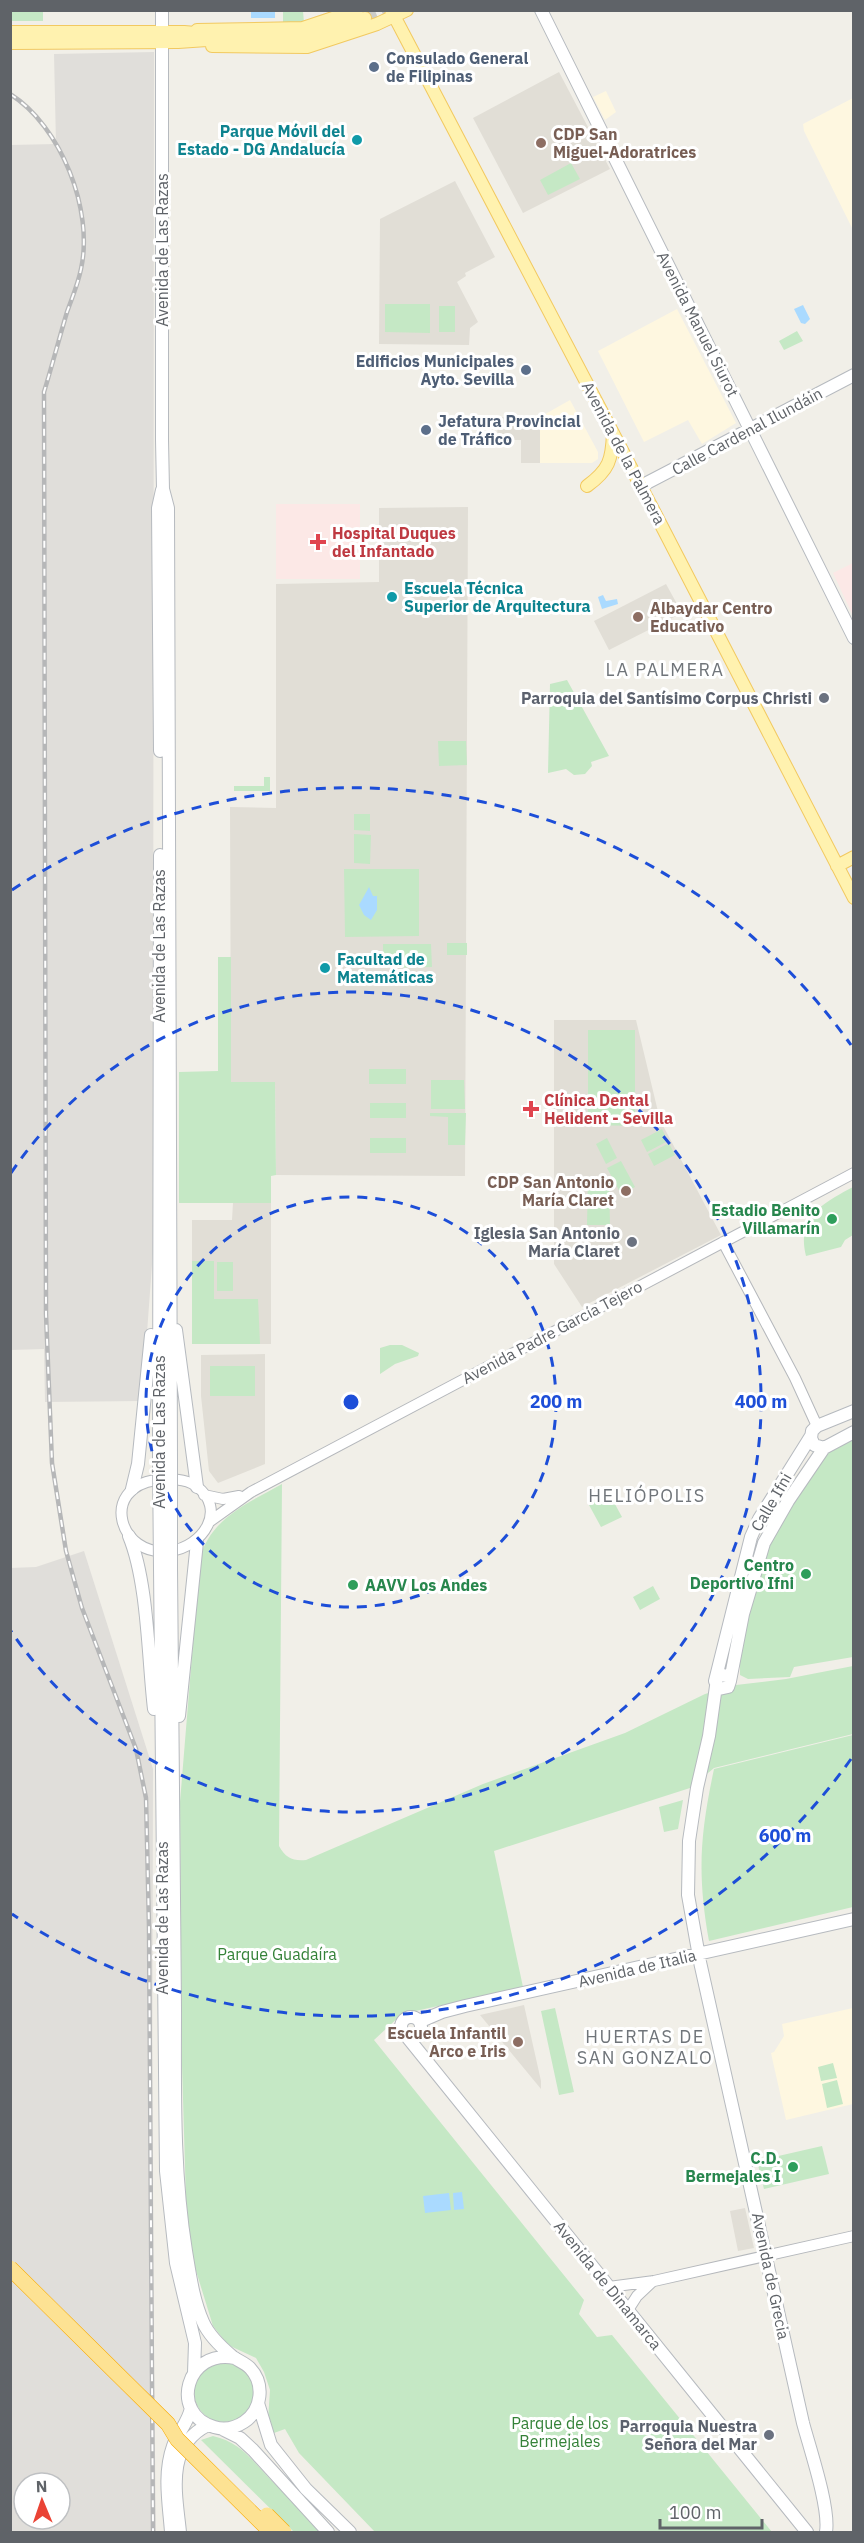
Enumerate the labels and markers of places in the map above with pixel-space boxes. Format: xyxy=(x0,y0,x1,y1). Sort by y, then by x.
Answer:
place label: Consulado General de Filipinas xyxy=(386,48,528,86)
marker: Consulado General de Filipinas xyxy=(367,60,381,74)
place label: Parque Móvil del Estado - DG Andalucía xyxy=(177,121,345,159)
place label: CDP San Miguel-Adoratrices xyxy=(553,124,696,162)
marker: Parque Móvil del Estado - DG Andalucía xyxy=(350,133,364,147)
marker: CDP San Miguel-Adoratrices xyxy=(534,136,548,150)
place label: Edificios Municipales Ayto. Sevilla xyxy=(356,351,514,389)
marker: Edificios Municipales Ayto. Sevilla xyxy=(519,363,533,377)
place label: Jefatura Provincial de Tráfico xyxy=(438,411,581,449)
marker: Jefatura Provincial de Tráfico xyxy=(419,423,433,437)
place label: Hospital Duques del Infantado xyxy=(332,523,456,561)
marker: Hospital Duques del Infantado xyxy=(309,533,327,551)
place label: Escuela Técnica Superior de Arquitectura xyxy=(404,578,591,616)
marker: Escuela Técnica Superior de Arquitectura xyxy=(385,590,399,604)
place label: Albaydar Centro Educativo xyxy=(650,598,772,636)
marker: Albaydar Centro Educativo xyxy=(631,610,645,624)
place label: Parroquia del Santísimo Corpus Christi xyxy=(521,688,812,708)
marker: Parroquia del Santísimo Corpus Christi xyxy=(817,691,831,705)
place label: Facultad de Matemáticas xyxy=(337,949,434,987)
marker: Facultad de Matemáticas xyxy=(318,961,332,975)
place label: Clínica Dental Helident - Sevilla xyxy=(544,1090,673,1128)
marker: Clínica Dental Helident - Sevilla xyxy=(522,1100,540,1118)
place label: CDP San Antonio María Claret xyxy=(487,1172,614,1210)
marker: CDP San Antonio María Claret xyxy=(619,1184,633,1198)
place label: Estadio Benito Villamarín xyxy=(711,1200,820,1238)
marker: Estadio Benito Villamarín xyxy=(825,1212,839,1226)
place label: Iglesia San Antonio María Claret xyxy=(474,1223,620,1261)
marker: Iglesia San Antonio María Claret xyxy=(625,1235,639,1249)
centre of rings xyxy=(341,1392,361,1412)
place label: Centro Deportivo Ifni xyxy=(690,1555,794,1593)
marker: Centro Deportivo Ifni xyxy=(799,1567,813,1581)
place label: AAVV Los Andes xyxy=(365,1575,487,1595)
marker: AAVV Los Andes xyxy=(346,1578,360,1592)
place label: Escuela Infantil Arco e Iris xyxy=(387,2023,506,2061)
marker: Escuela Infantil Arco e Iris xyxy=(511,2035,525,2049)
place label: C.D. Bermejales I xyxy=(685,2148,781,2186)
marker: C.D. Bermejales I xyxy=(786,2160,800,2174)
place label: Parroquia Nuestra Señora del Mar xyxy=(620,2416,758,2454)
marker: Parroquia Nuestra Señora del Mar xyxy=(762,2428,776,2442)

